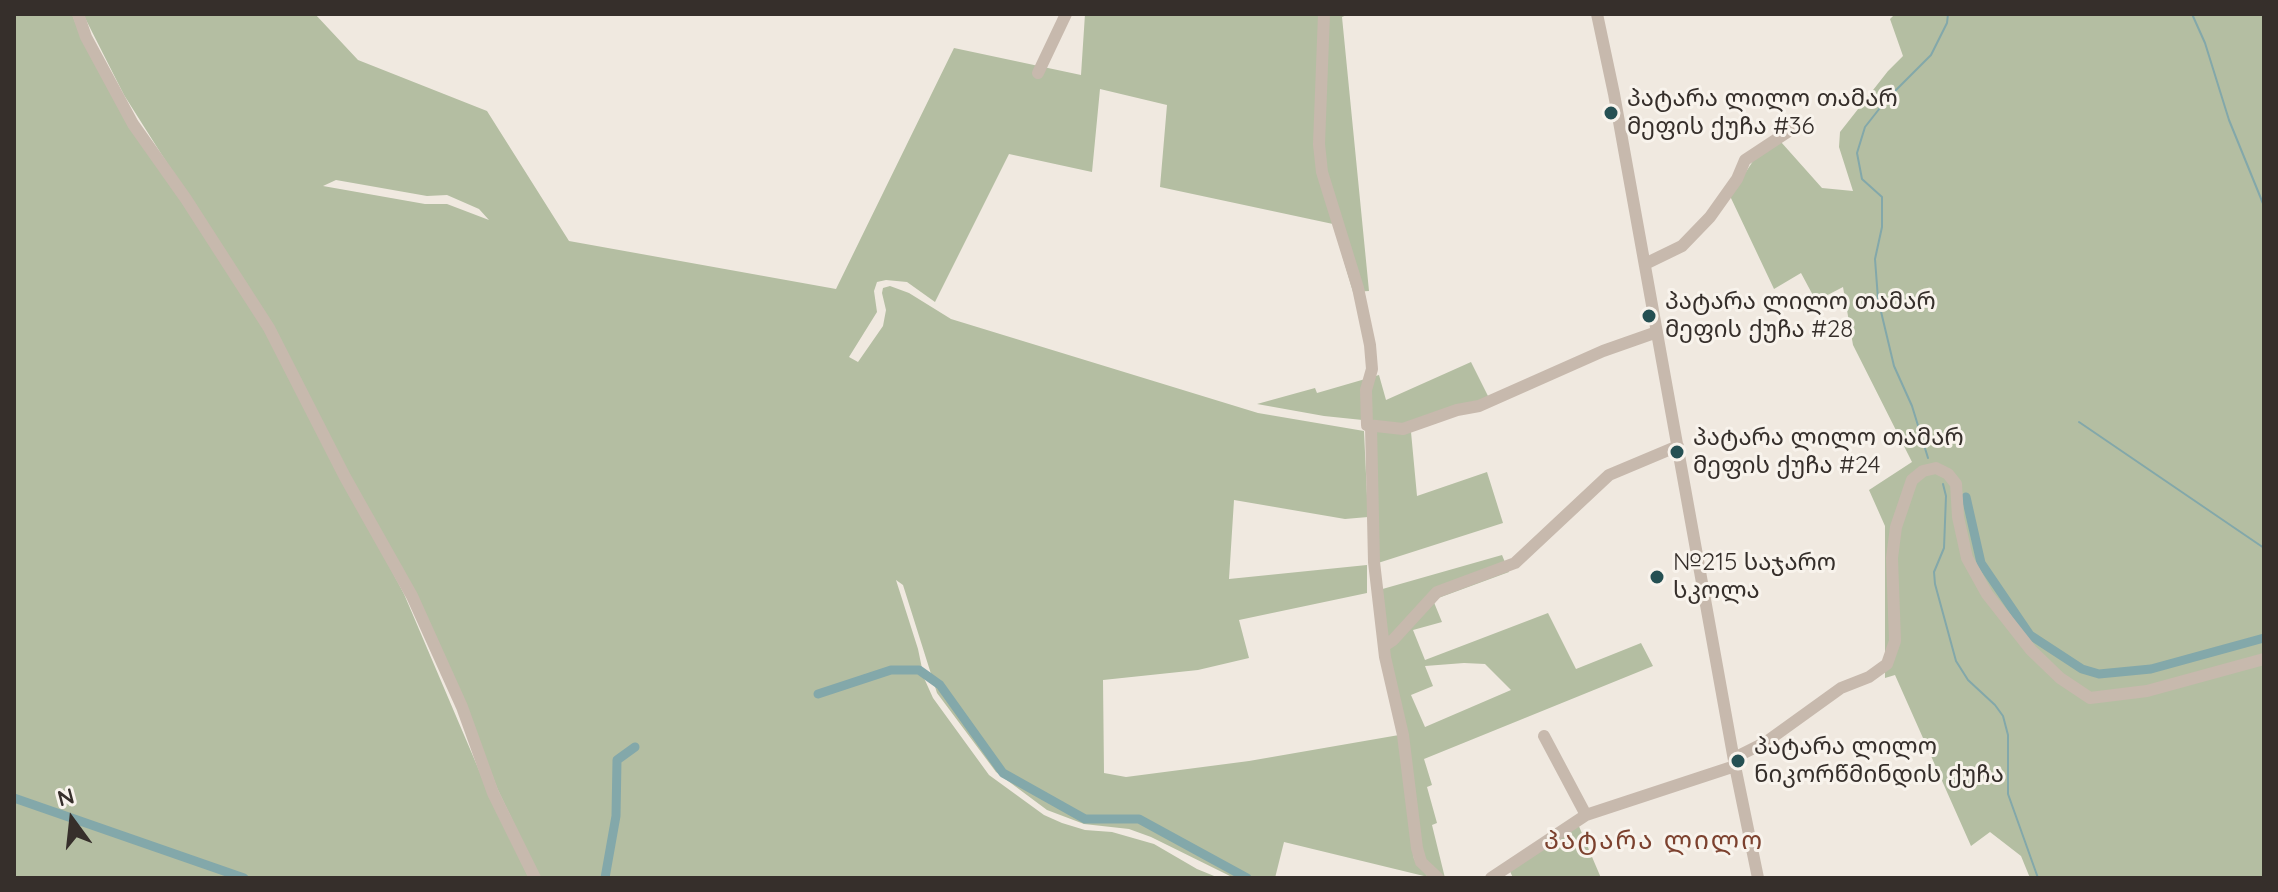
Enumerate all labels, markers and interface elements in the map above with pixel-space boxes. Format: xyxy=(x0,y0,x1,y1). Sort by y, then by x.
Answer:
place label: პატარა ლილო თამარ მეფის ქუჩა #36 xyxy=(1627,85,1898,141)
marker: პატარა ლილო თამარ მეფის ქუჩა #36 xyxy=(1602,104,1620,122)
place label: პატარა ლილო თამარ მეფის ქუჩა #28 xyxy=(1665,288,1936,344)
marker: პატარა ლილო თამარ მეფის ქუჩა #28 xyxy=(1640,307,1658,325)
place label: პატარა ლილო თამარ მეფის ქუჩა #24 xyxy=(1693,424,1964,480)
marker: პატარა ლილო თამარ მეფის ქუჩა #24 xyxy=(1668,443,1686,461)
place label: №215 საჯარო სკოლა xyxy=(1673,549,1836,605)
marker: №215 საჯარო სკოლა xyxy=(1648,568,1666,586)
place label: პატარა ლილო ნიკორწმინდის ქუჩა xyxy=(1754,733,2004,789)
marker: პატარა ლილო ნიკორწმინდის ქუჩა xyxy=(1729,752,1747,770)
north arrow xyxy=(32,780,112,860)
text: N xyxy=(54,781,77,812)
district label: პატარა ლილო xyxy=(1544,825,1764,857)

